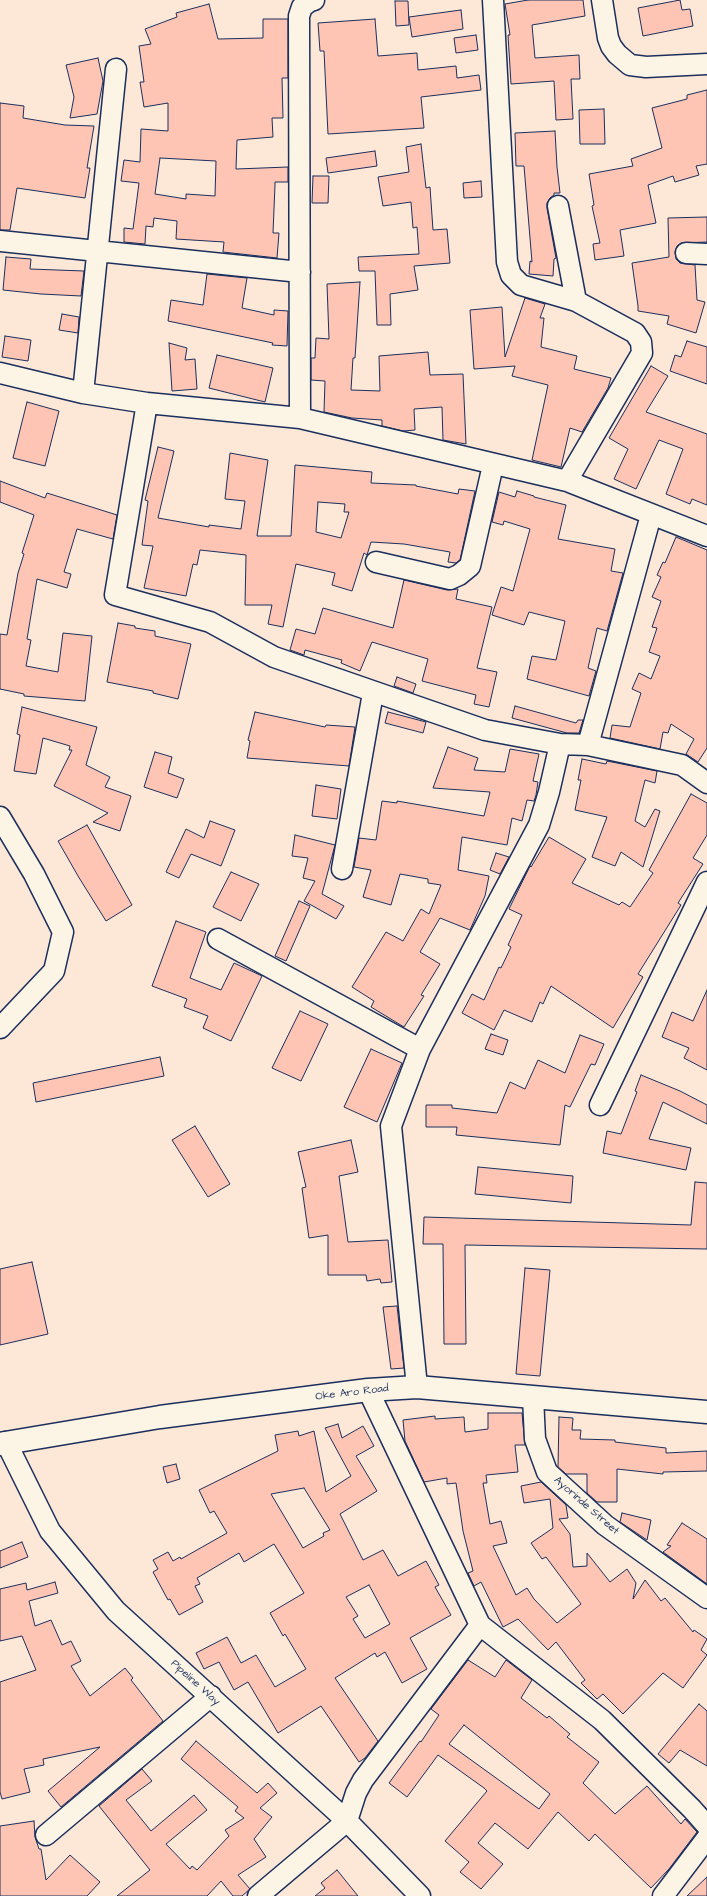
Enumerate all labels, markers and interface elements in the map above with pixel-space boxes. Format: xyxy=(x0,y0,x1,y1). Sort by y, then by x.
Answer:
street label: Oke Aro Road xyxy=(315,1382,389,1404)
street label: Ayorinde Street xyxy=(551,1474,621,1538)
street label: Pipeline Way xyxy=(168,1657,222,1709)

